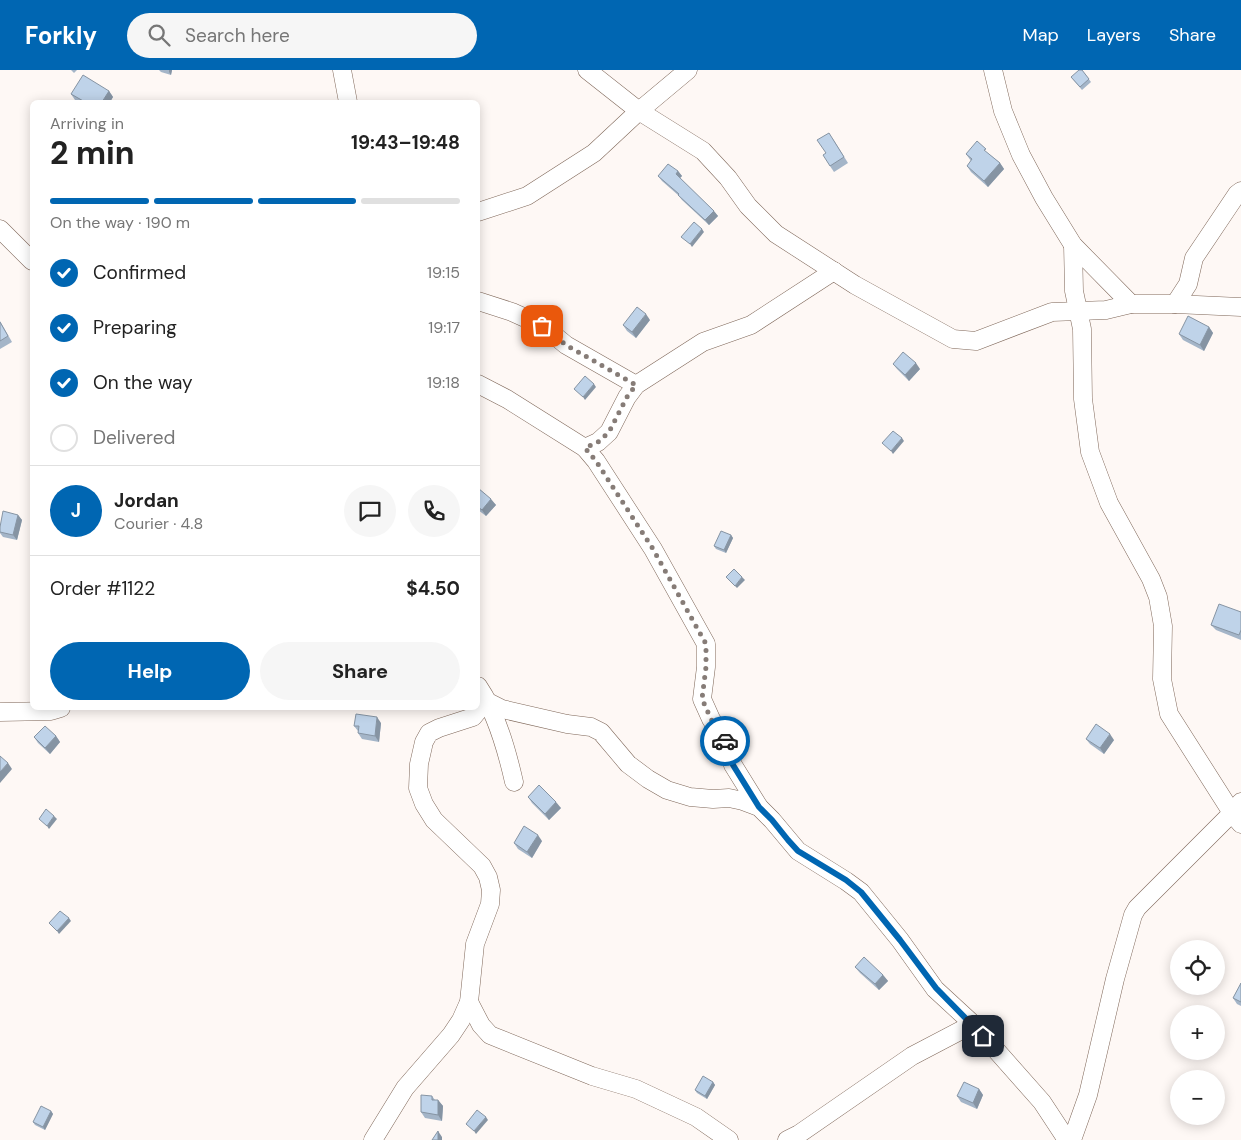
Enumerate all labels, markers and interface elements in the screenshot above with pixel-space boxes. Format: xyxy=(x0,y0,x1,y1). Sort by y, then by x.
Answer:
search box xyxy=(127,13,477,58)
text: Forkly xyxy=(25,20,97,51)
icon: search xyxy=(145,21,173,49)
text: Search here xyxy=(185,23,290,48)
text: Map xyxy=(1023,23,1059,47)
text: Layers xyxy=(1087,23,1141,47)
text: Share xyxy=(1169,23,1216,47)
text: Arriving in xyxy=(50,113,124,134)
text: 19:43–19:48 xyxy=(351,130,460,155)
text: 2 min xyxy=(50,132,135,174)
text: On the way · 190 m xyxy=(50,212,190,233)
icon: check xyxy=(50,259,78,287)
text: Confirmed xyxy=(93,260,186,285)
text: 19:15 xyxy=(427,262,460,283)
pin xyxy=(521,305,563,347)
icon: bag xyxy=(528,312,556,340)
icon: check xyxy=(50,314,78,342)
text: Preparing xyxy=(93,315,177,340)
text: 19:17 xyxy=(428,317,460,338)
icon: check xyxy=(50,369,78,397)
text: On the way xyxy=(93,370,193,395)
text: 19:18 xyxy=(427,372,460,393)
text: Delivered xyxy=(93,425,175,450)
button: chat xyxy=(344,485,396,537)
button: phone xyxy=(408,485,460,537)
text: Jordan xyxy=(114,488,179,513)
text: J xyxy=(71,498,81,523)
text: Courier · 4.8 xyxy=(114,513,203,534)
text: Order #1122 xyxy=(50,576,155,601)
text: $4.50 xyxy=(406,576,460,601)
button: Help xyxy=(50,642,250,700)
button: Share xyxy=(260,642,460,700)
courier xyxy=(700,716,750,766)
icon: car xyxy=(711,727,739,755)
map controls xyxy=(1170,940,1225,1125)
button: locate xyxy=(1170,940,1225,995)
button: + xyxy=(1170,1005,1225,1060)
pin xyxy=(962,1015,1004,1057)
icon: home xyxy=(969,1022,997,1050)
button: − xyxy=(1170,1070,1225,1125)

